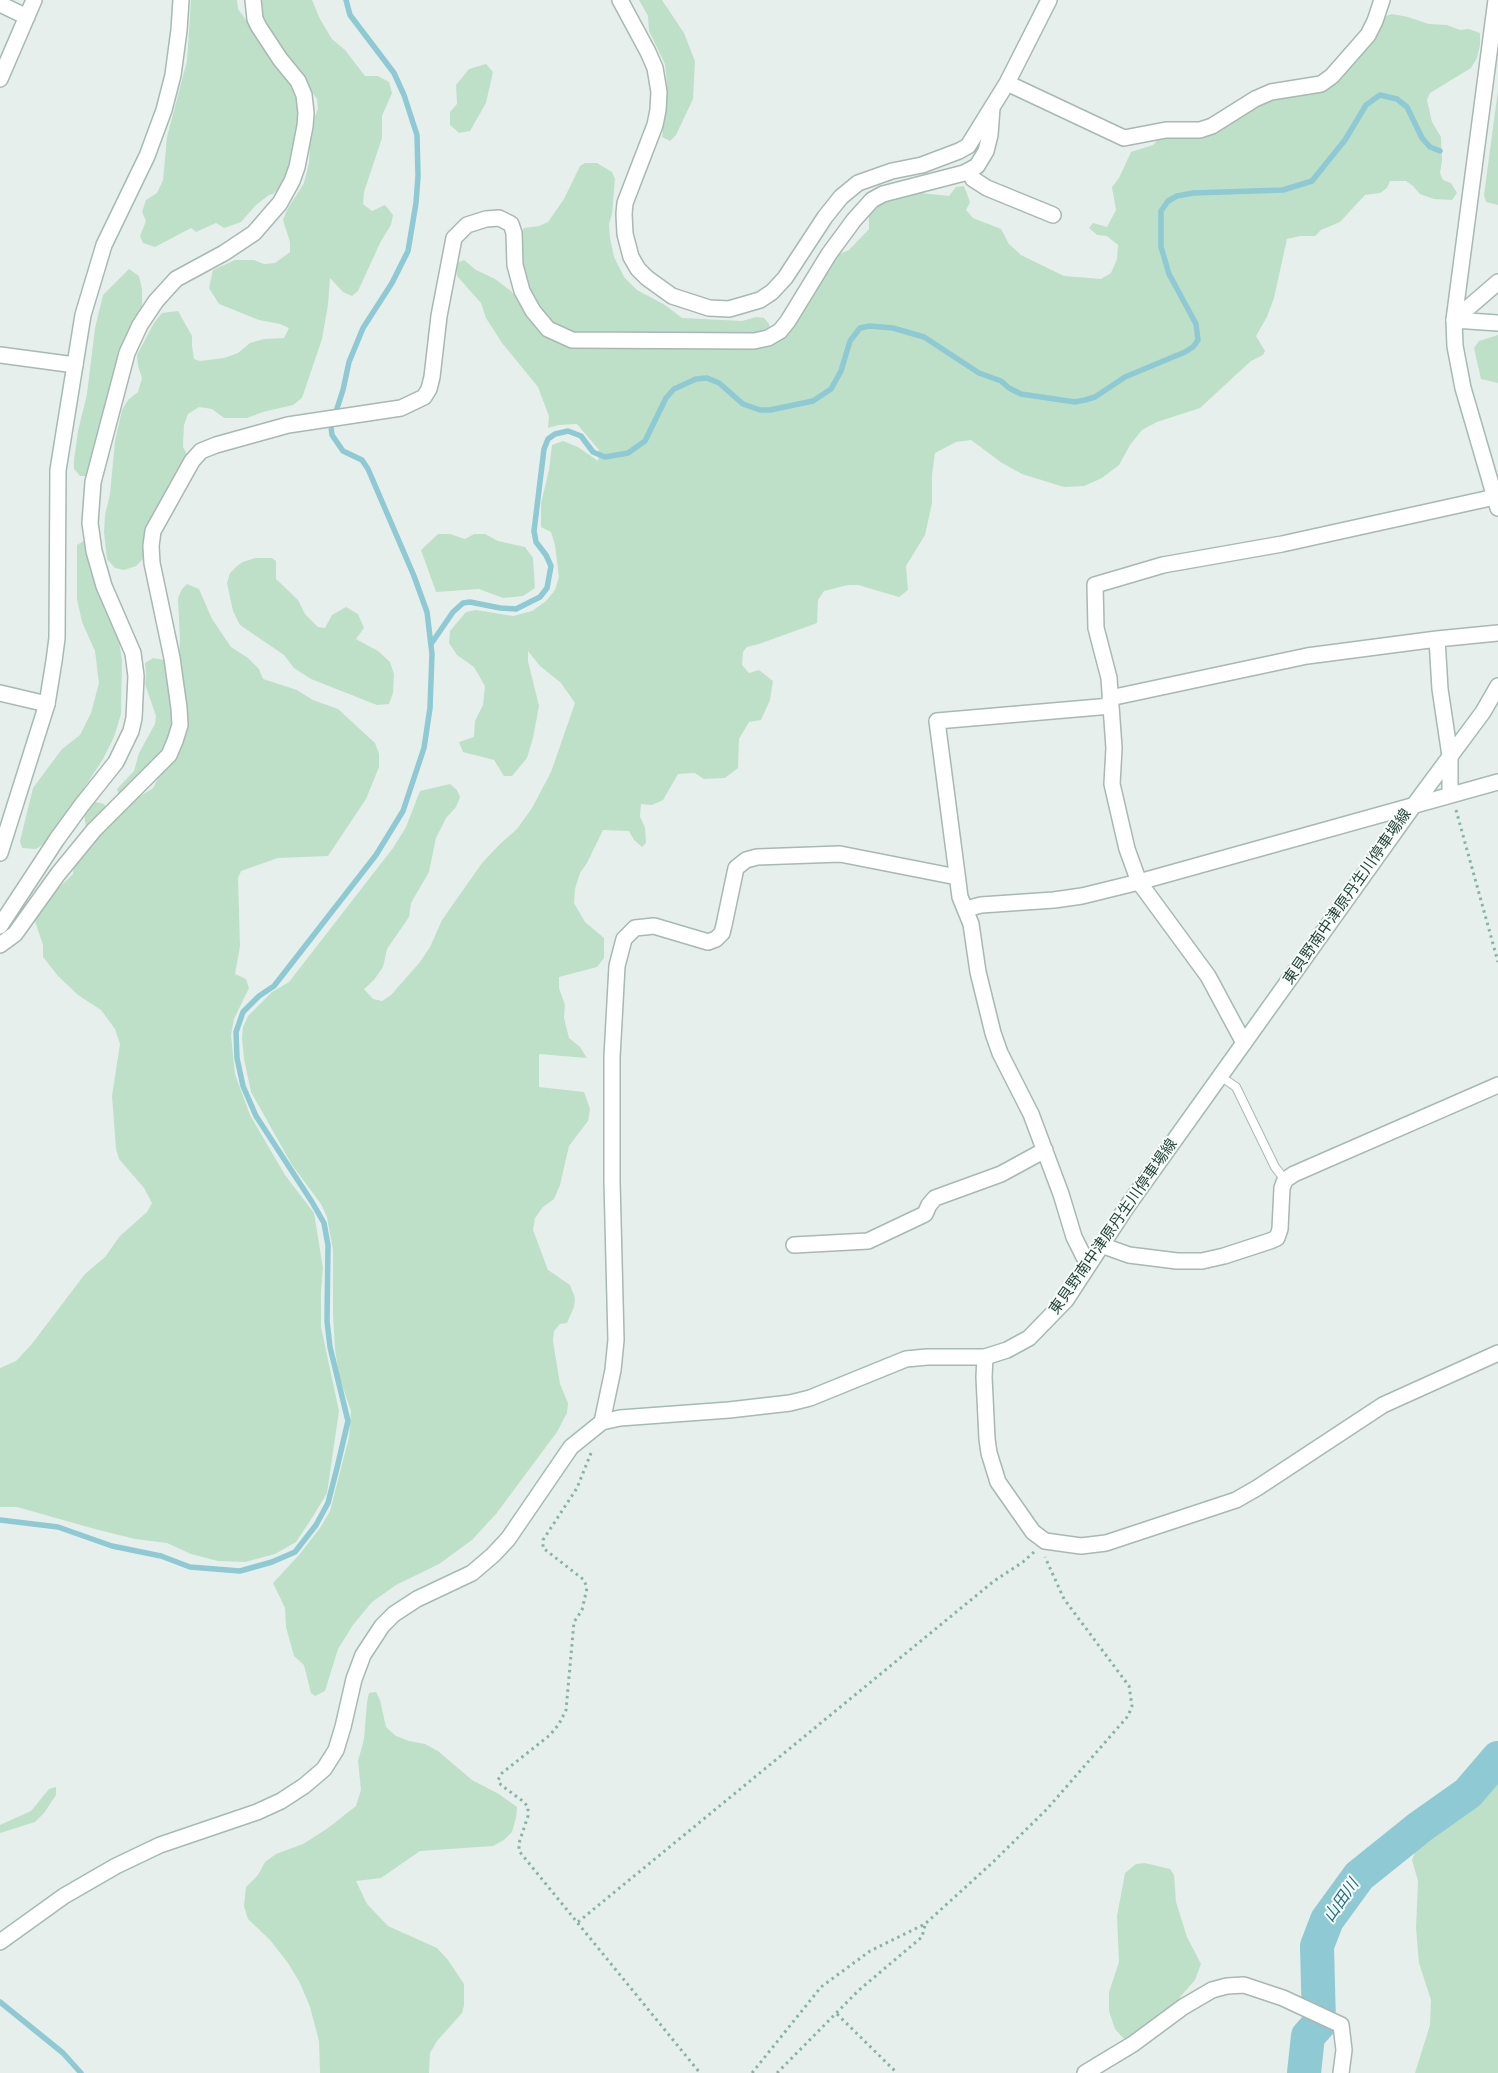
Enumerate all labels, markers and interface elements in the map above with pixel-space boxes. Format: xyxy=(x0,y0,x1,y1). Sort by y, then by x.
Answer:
street label: 東貝野南中津原丹生川停車場線 xyxy=(1280,806,1416,988)
street label: 東貝野南中津原丹生川停車場線 xyxy=(1046,1136,1182,1318)
water label: 山田川 xyxy=(1320,1876,1364,1926)

